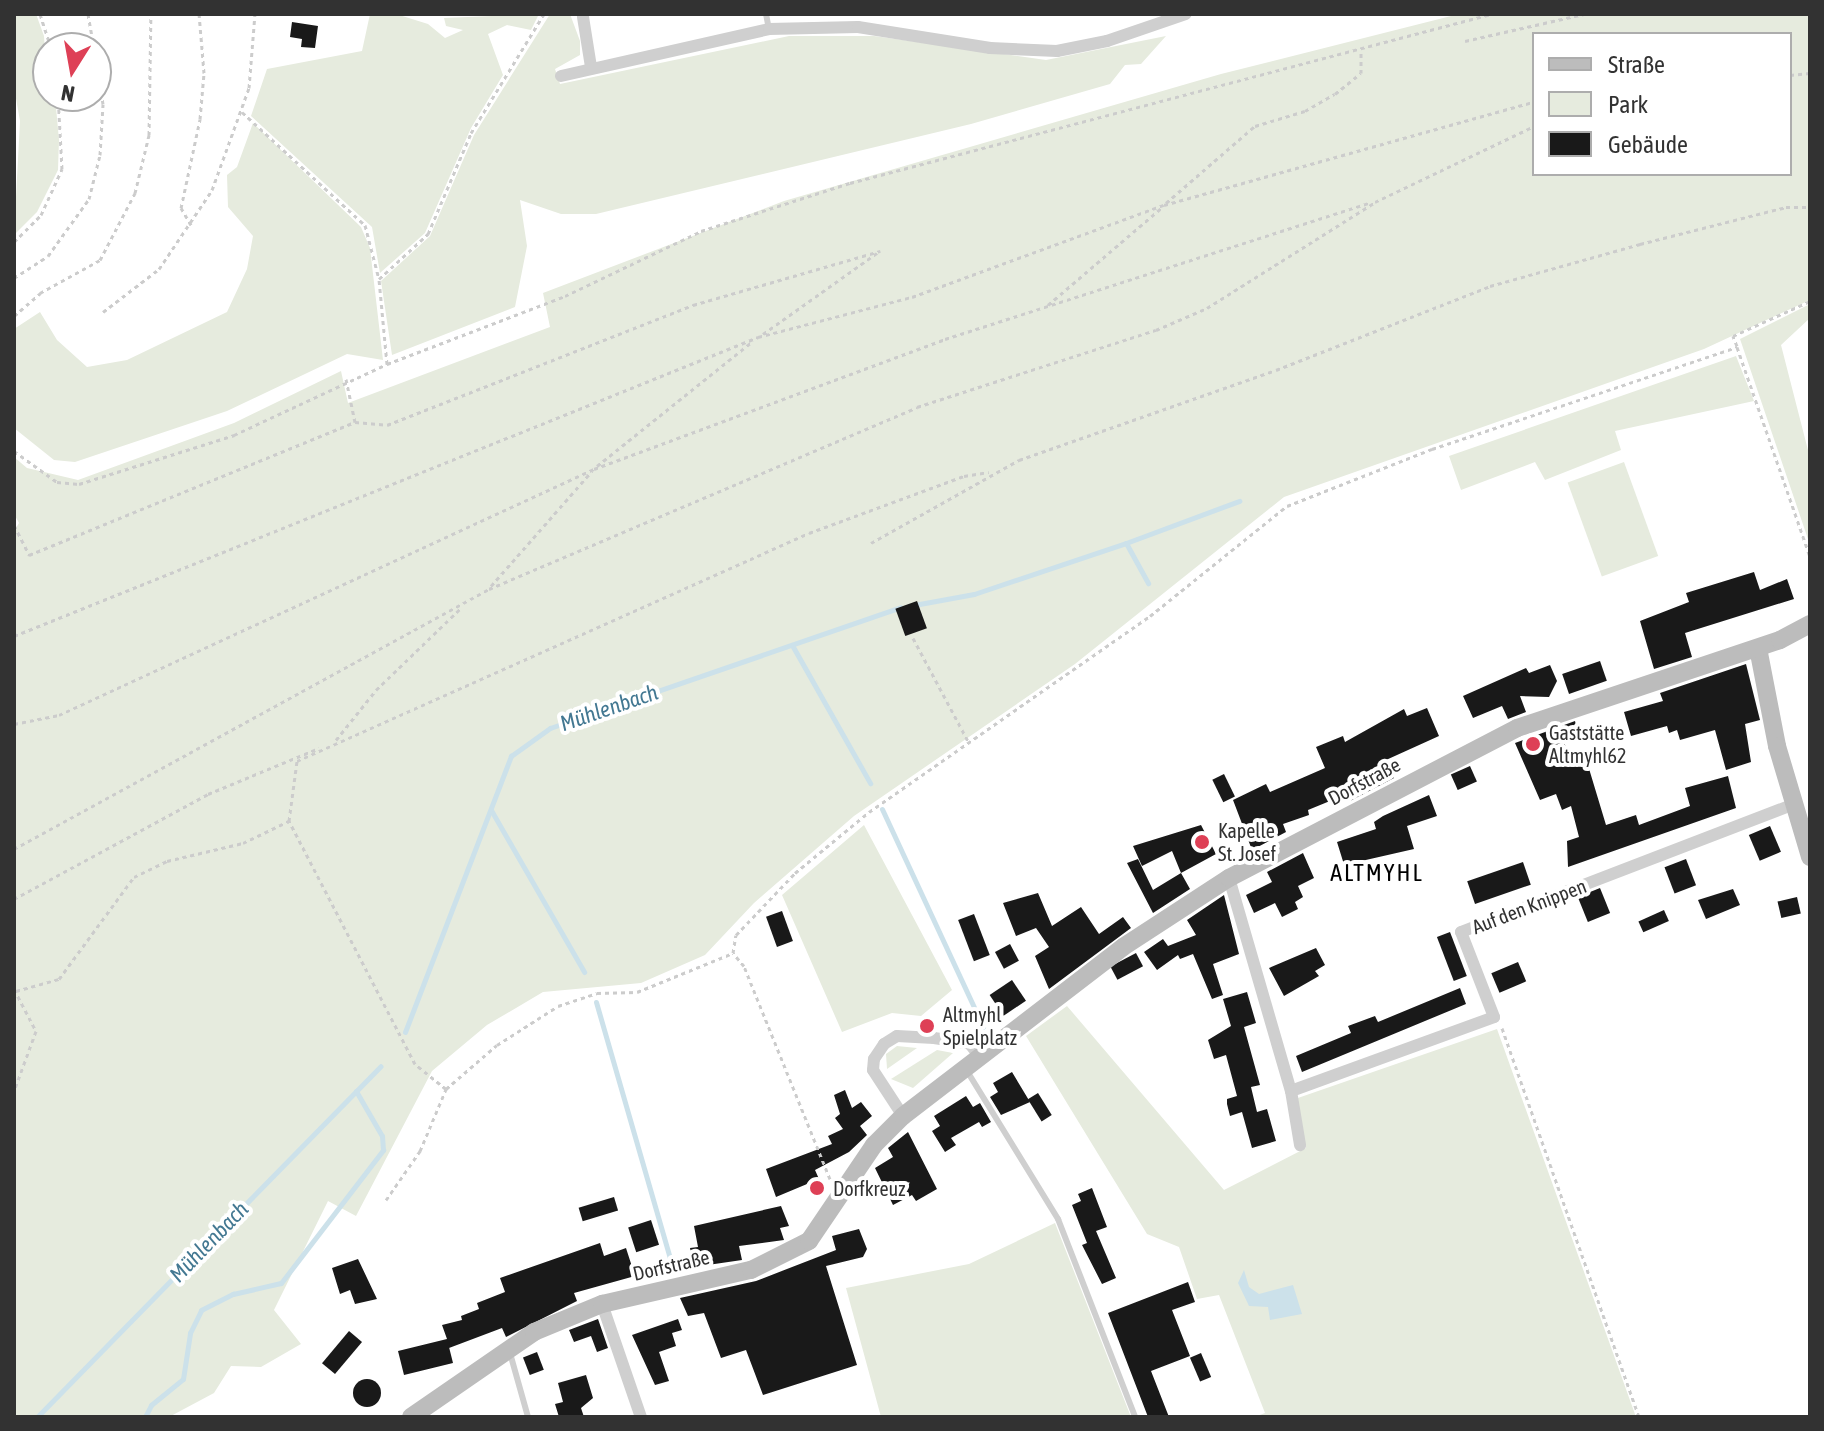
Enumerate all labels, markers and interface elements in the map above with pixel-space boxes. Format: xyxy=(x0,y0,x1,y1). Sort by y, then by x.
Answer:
north arrow xyxy=(32,32,112,112)
legend xyxy=(1532,32,1792,176)
text: Straße xyxy=(1608,51,1665,78)
text: N xyxy=(59,80,77,108)
text: Park xyxy=(1608,91,1648,118)
text: Gebäude xyxy=(1608,131,1688,158)
water label: Mühlenbach xyxy=(557,679,661,737)
place label: Gaststätte Altmyhl62 xyxy=(1549,720,1626,767)
marker: Gaststätte Altmyhl62 xyxy=(1524,735,1542,753)
street label: Dorfstraße xyxy=(1324,752,1404,810)
place label: Kapelle St. Josef xyxy=(1218,818,1276,865)
marker: Kapelle St. Josef xyxy=(1193,833,1211,851)
district label: ALTMYHL xyxy=(1330,859,1424,887)
street label: Auf den Knippen xyxy=(1468,873,1590,939)
place label: Altmyhl Spielplatz xyxy=(943,1002,1017,1049)
marker: Altmyhl Spielplatz xyxy=(918,1017,936,1035)
place label: Dorfkreuz xyxy=(833,1176,905,1200)
marker: Dorfkreuz xyxy=(808,1179,826,1197)
water label: Mühlenbach xyxy=(164,1196,254,1288)
street label: Dorfstraße xyxy=(630,1245,712,1285)

